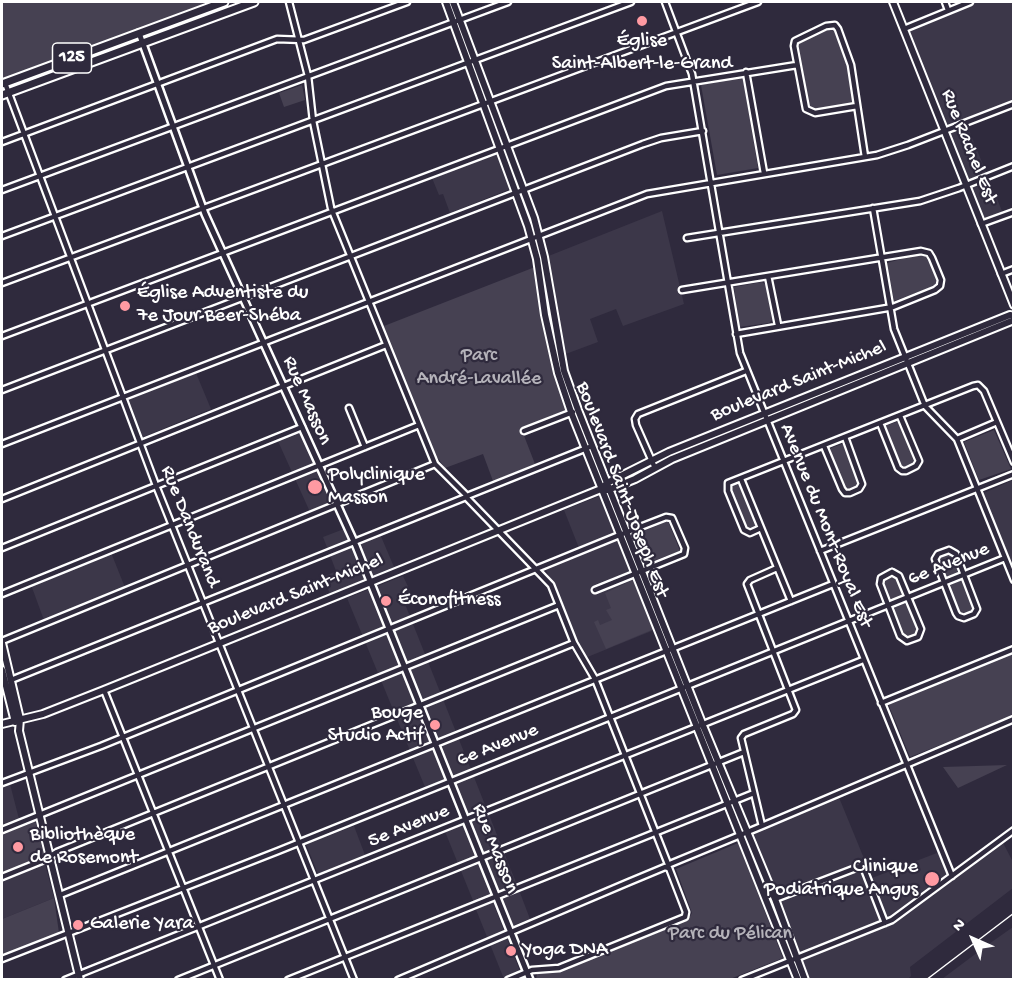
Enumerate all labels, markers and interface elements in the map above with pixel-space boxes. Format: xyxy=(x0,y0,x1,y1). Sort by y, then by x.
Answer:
marker: Église Saint-Albert-le-Grand xyxy=(635,14,649,28)
place label: Église Saint-Albert-le-Grand xyxy=(552,30,732,77)
road number: 125 xyxy=(52,43,92,73)
street label: Rue Rachel Est xyxy=(934,86,1002,208)
place label: Église Adventiste du 7e Jour Beer-Shéba xyxy=(137,282,308,329)
marker: Église Adventiste du 7e Jour Beer-Shéba xyxy=(118,299,132,313)
street label: Boulevard Saint-Michel xyxy=(708,336,890,428)
park label: Parc André-Lavallée xyxy=(417,345,541,392)
street label: Rue Masson xyxy=(276,353,336,449)
street label: Boulevard Saint-Joseph Est xyxy=(569,379,673,601)
street label: Avenue du Mont-Royal Est xyxy=(773,421,877,631)
street label: Rue Dandurand xyxy=(154,463,224,591)
place label: Polyclinique Masson xyxy=(328,464,425,511)
marker: Polyclinique Masson xyxy=(306,478,324,496)
street label: 6e Avenue xyxy=(905,538,993,592)
street label: Boulevard Saint-Michel xyxy=(205,549,387,641)
place label: Éconofitness xyxy=(398,589,501,613)
marker: Éconofitness xyxy=(379,594,393,608)
place label: Bouge Studio Actif xyxy=(328,702,423,749)
marker: Bouge Studio Actif xyxy=(428,718,442,732)
street label: 6e Avenue xyxy=(454,719,542,773)
street label: 5e Avenue xyxy=(365,800,453,854)
street label: Rue Masson xyxy=(465,801,523,897)
place label: Bibliothèque de Rosemont xyxy=(30,824,138,871)
marker: Bibliothèque de Rosemont xyxy=(11,840,25,854)
place label: Clinique Podiatrique Angus xyxy=(764,856,918,903)
marker: Clinique Podiatrique Angus xyxy=(923,870,941,888)
north arrow xyxy=(943,909,1003,969)
place label: Galerie Yara xyxy=(90,913,193,937)
text: N xyxy=(949,916,970,936)
marker: Galerie Yara xyxy=(71,918,85,932)
park label: Parc du Pélican xyxy=(668,923,792,947)
place label: Yoga DNA xyxy=(523,939,608,963)
marker: Yoga DNA xyxy=(504,944,518,958)

